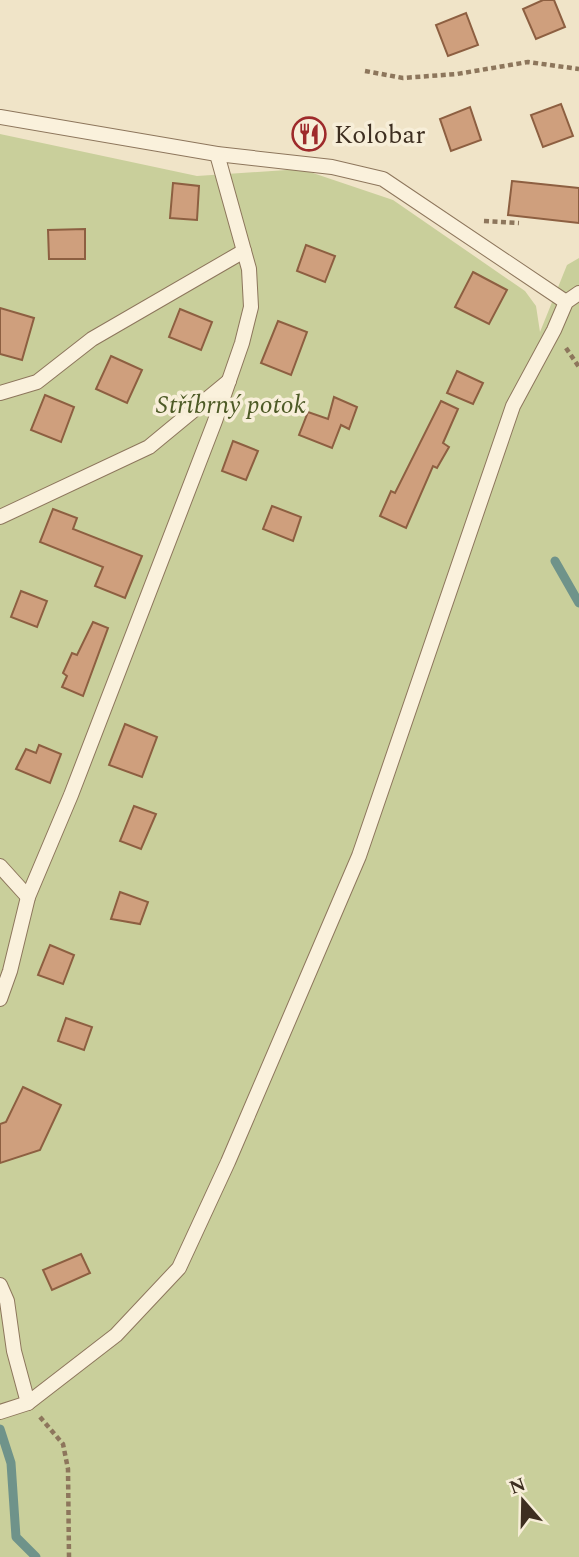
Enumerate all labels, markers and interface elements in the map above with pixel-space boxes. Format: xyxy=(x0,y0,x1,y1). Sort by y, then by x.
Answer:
restaurant icon: Kolobar xyxy=(290,115,328,153)
place label: Kolobar xyxy=(334,115,426,155)
park label: Stříbrný potok xyxy=(156,385,306,425)
north arrow xyxy=(488,1466,558,1536)
text: N xyxy=(505,1470,530,1503)

